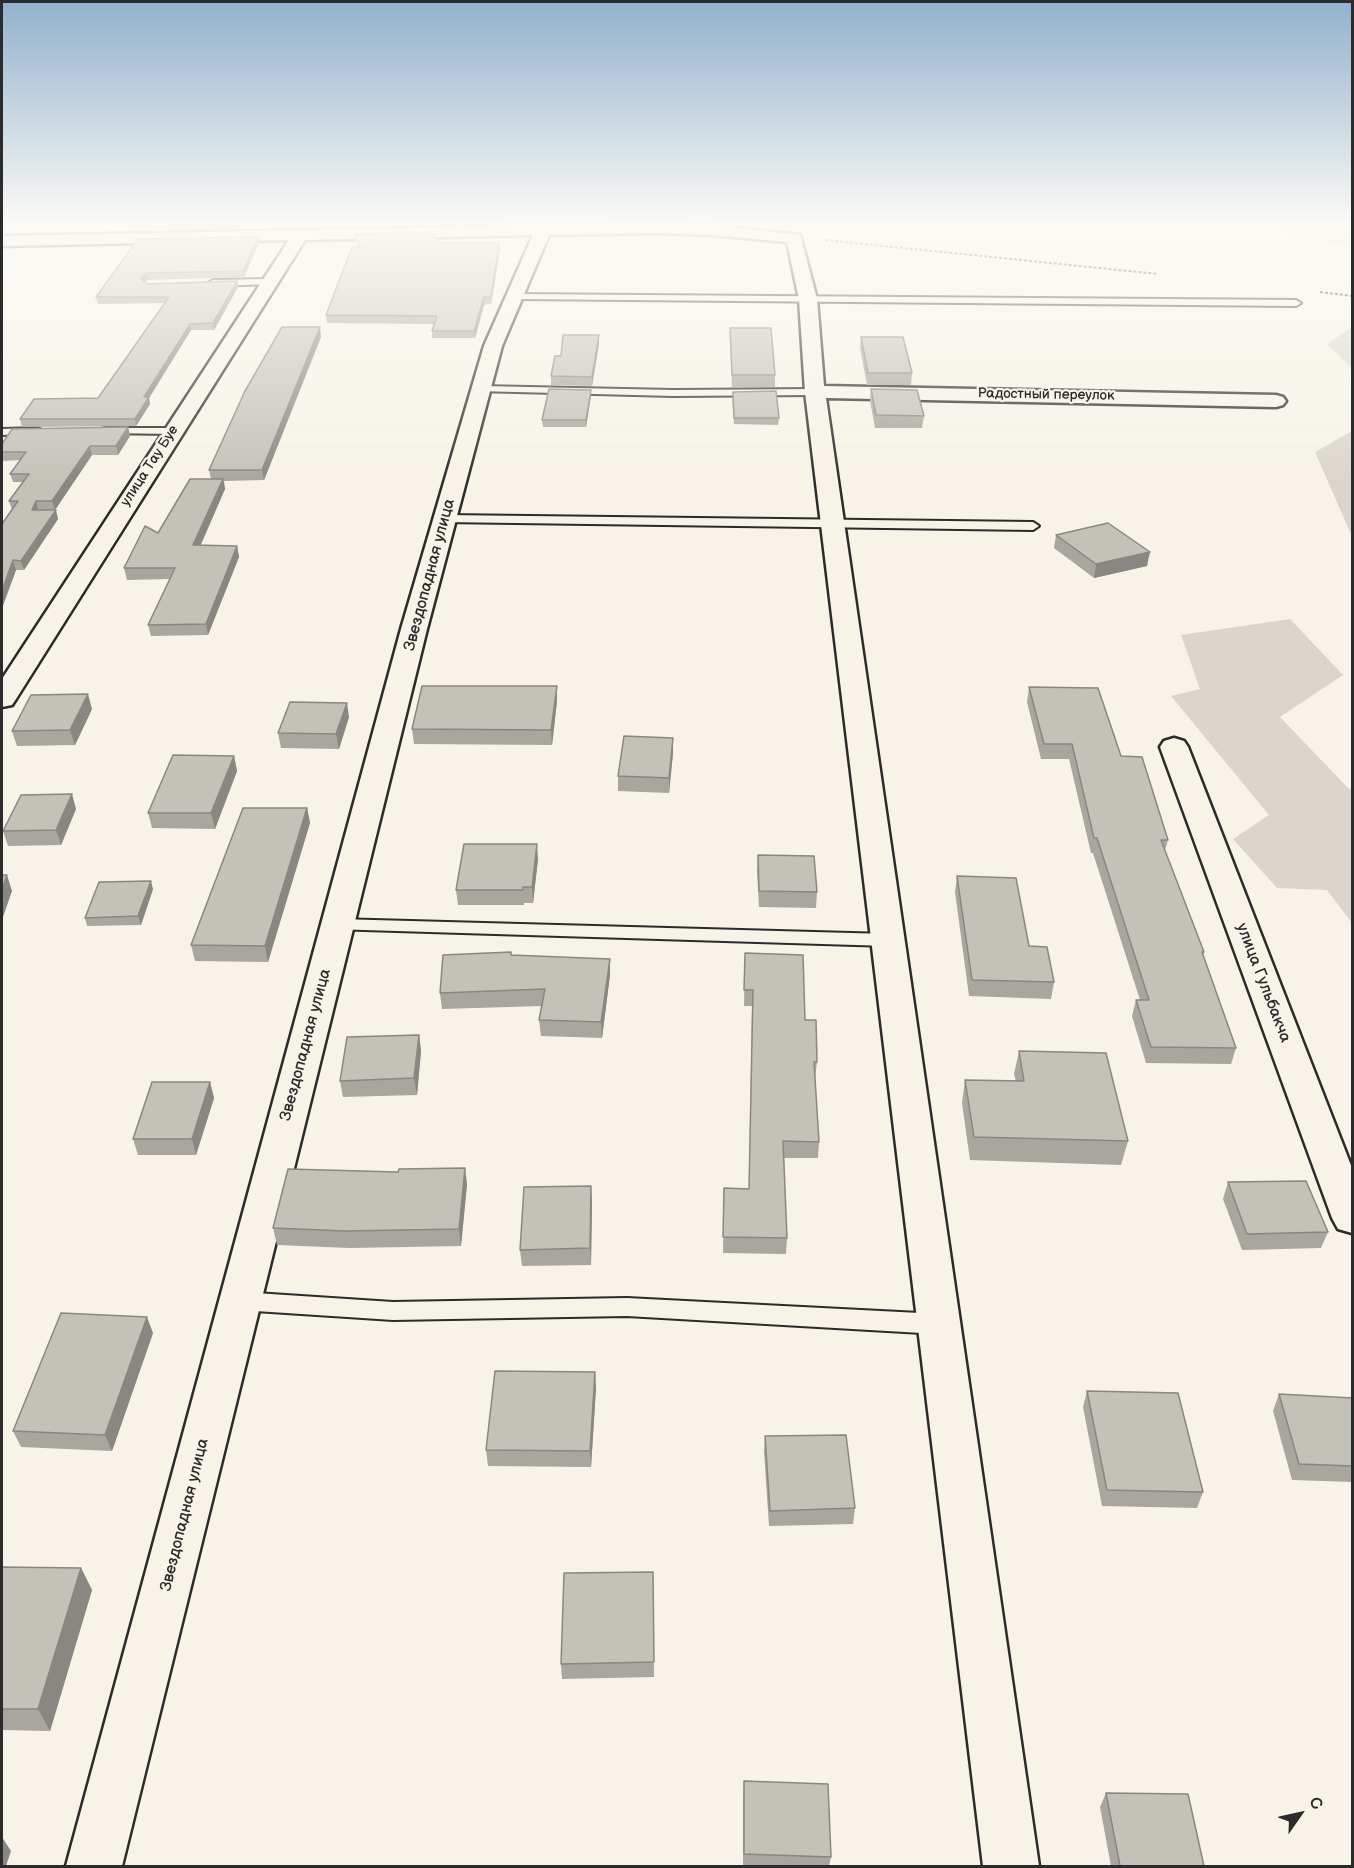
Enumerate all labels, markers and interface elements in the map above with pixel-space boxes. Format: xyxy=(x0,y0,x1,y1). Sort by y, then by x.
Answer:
street label: Радостный переулок xyxy=(977,385,1115,405)
street label: улица Тау Буе xyxy=(118,422,182,510)
street label: Звездопадная улица xyxy=(400,497,460,653)
street label: улица Гульбакча xyxy=(1231,921,1295,1045)
street label: Звездопадная улица xyxy=(276,967,336,1123)
street label: Звездопадная улица xyxy=(157,1437,213,1593)
north arrow xyxy=(1270,1784,1330,1844)
text: С xyxy=(1304,1794,1326,1814)

